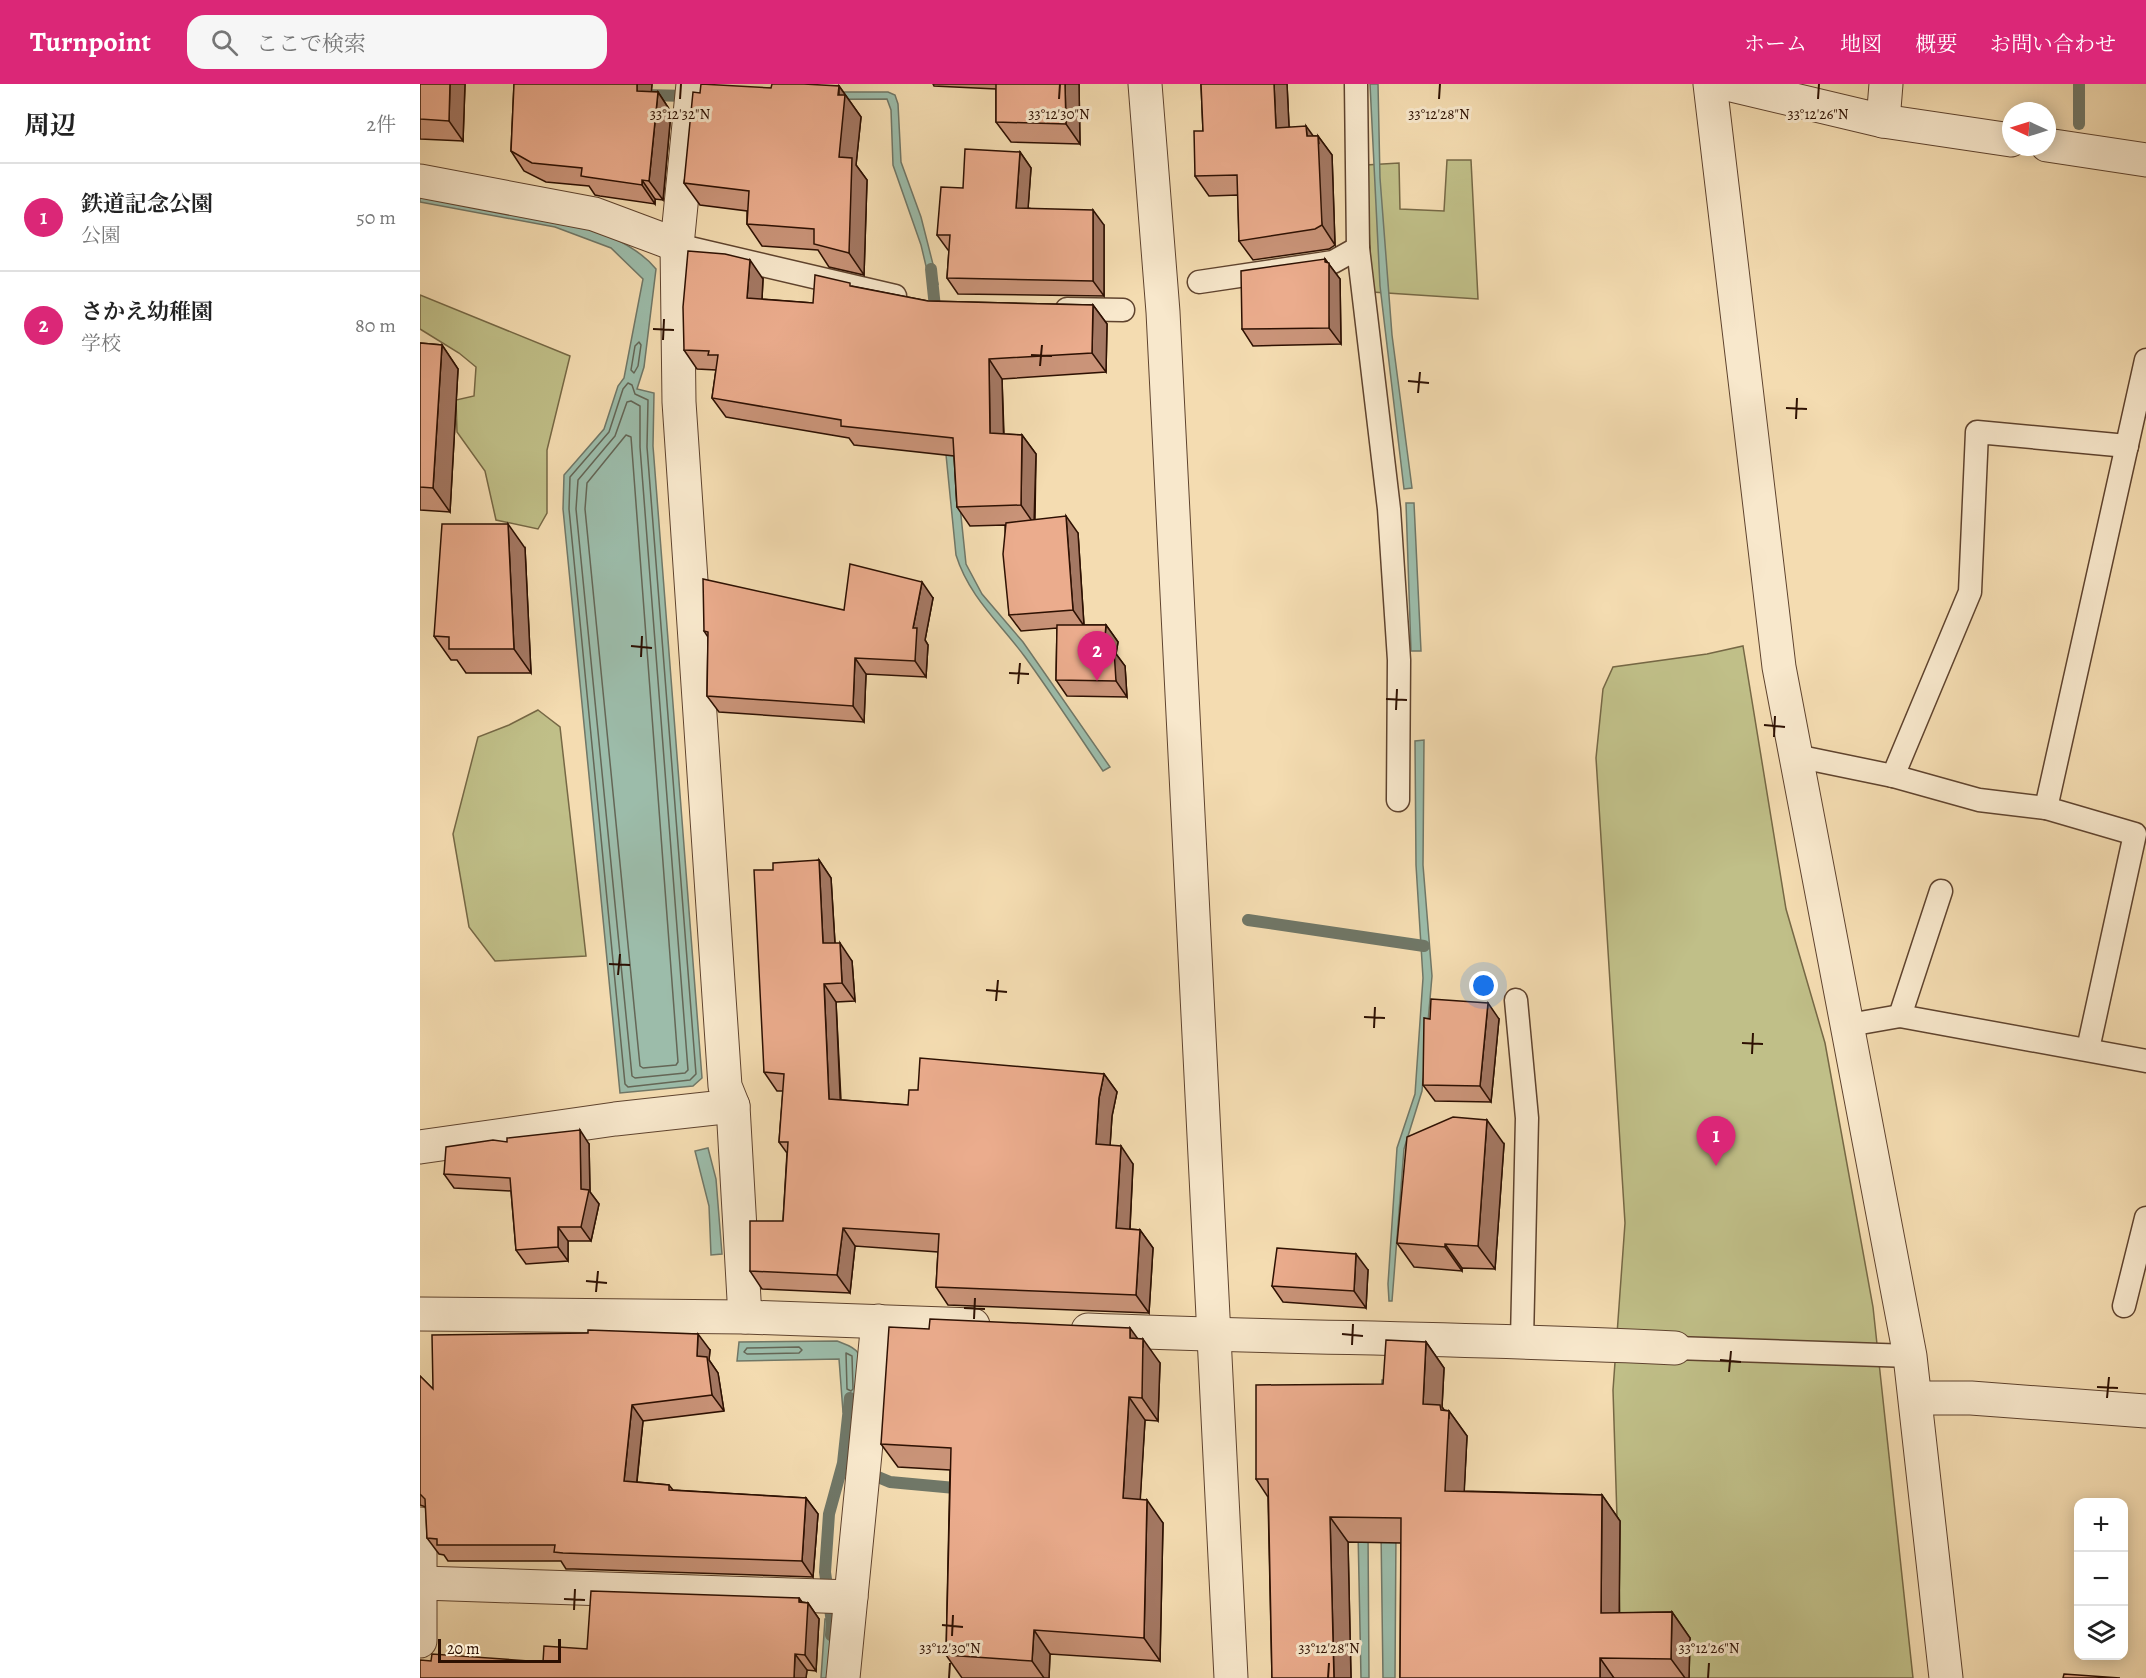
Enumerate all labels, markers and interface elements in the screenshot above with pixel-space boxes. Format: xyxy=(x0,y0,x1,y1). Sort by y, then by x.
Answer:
search box xyxy=(187,15,607,69)
text: Turnpoint xyxy=(30,23,151,61)
icon: search xyxy=(208,26,241,59)
text: ここで検索 xyxy=(256,29,366,59)
text: ホーム xyxy=(1744,30,1807,58)
text: 地図 xyxy=(1840,30,1882,58)
text: 概要 xyxy=(1915,30,1957,58)
text: お問い合わせ xyxy=(1990,30,2116,58)
north arrow xyxy=(2002,102,2056,156)
text: 33°12'32"N xyxy=(650,104,710,124)
text: 33°12'30"N xyxy=(1028,104,1090,124)
text: 33°12'28"N xyxy=(1408,104,1470,124)
text: 33°12'26"N xyxy=(1787,104,1849,124)
text: 周辺 xyxy=(24,108,76,143)
text: 2件 xyxy=(367,111,396,138)
text: 鉄道記念公園 xyxy=(81,189,213,219)
text: 1 xyxy=(40,204,47,231)
text: 50 m xyxy=(356,204,396,231)
text: 公園 xyxy=(81,222,121,249)
text: さかえ幼稚園 xyxy=(81,297,213,327)
text: 2 xyxy=(39,312,48,339)
text: 80 m xyxy=(355,312,396,339)
text: 学校 xyxy=(81,330,121,357)
pin: 2 xyxy=(1078,632,1116,681)
your location xyxy=(1469,971,1498,1000)
pin: 1 xyxy=(1696,1116,1736,1166)
map controls xyxy=(2074,1498,2128,1660)
button: + xyxy=(2074,1498,2128,1552)
button: − xyxy=(2074,1552,2128,1606)
button: layers xyxy=(2074,1606,2128,1660)
scale bar xyxy=(438,1636,561,1664)
text: 20 m xyxy=(447,1638,480,1660)
text: 33°12'30"N xyxy=(919,1638,981,1658)
text: 33°12'28"N xyxy=(1298,1638,1360,1658)
text: 33°12'26"N xyxy=(1678,1638,1740,1658)

